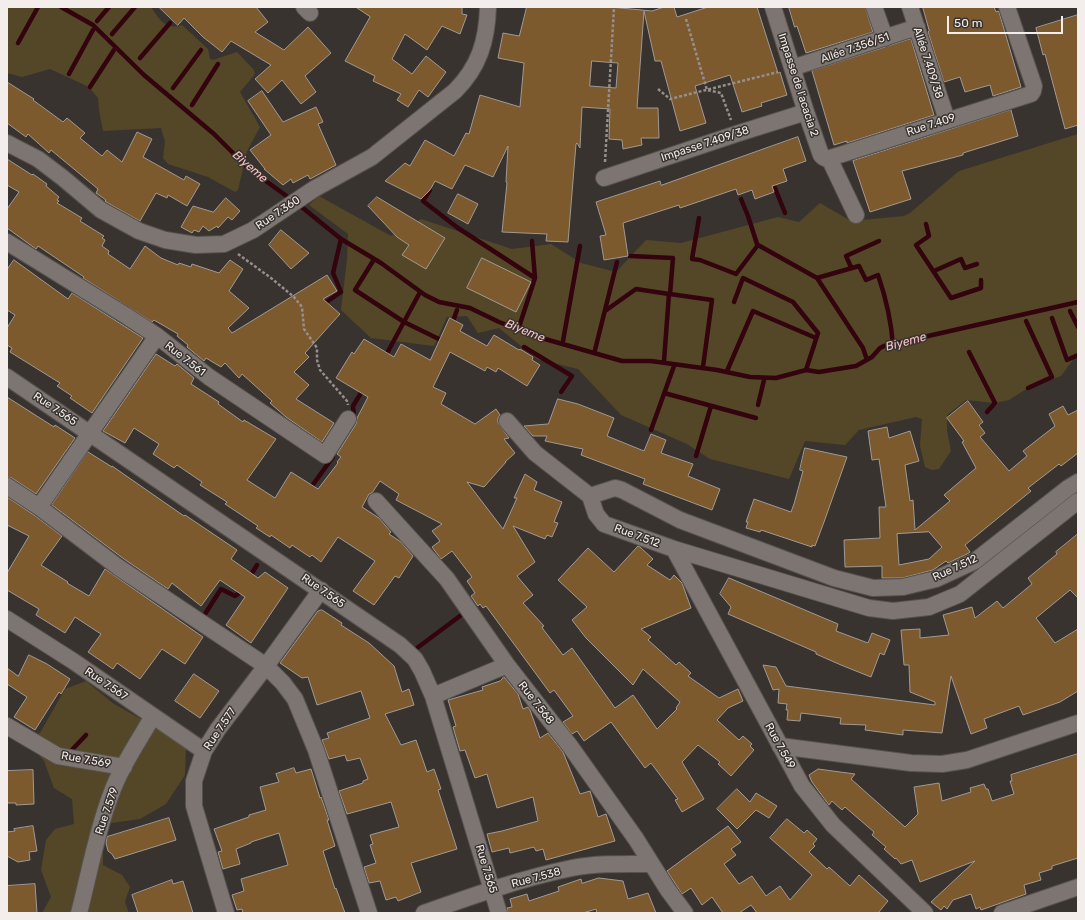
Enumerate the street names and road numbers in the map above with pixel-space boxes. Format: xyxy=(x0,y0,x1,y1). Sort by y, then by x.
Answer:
street label: Allée 7.409/38 xyxy=(910,26,946,100)
street label: Allée 7.356/51 xyxy=(819,30,891,66)
street label: Impasse de l'acacia 2 xyxy=(775,32,821,138)
street label: Rue 7.409 xyxy=(905,111,957,139)
street label: Impasse 7.409/38 xyxy=(659,124,751,164)
street label: Rue 7.360 xyxy=(253,193,303,233)
street label: Rue 7.561 xyxy=(162,339,208,379)
street label: Rue 7.565 xyxy=(31,390,79,428)
street label: Rue 7.512 xyxy=(612,522,662,550)
street label: Rue 7.512 xyxy=(931,552,979,584)
street label: Rue 7.565 xyxy=(299,571,347,611)
street label: Rue 7.567 xyxy=(82,665,130,703)
street label: Rue 7.568 xyxy=(515,679,557,727)
street label: Rue 7.577 xyxy=(201,705,239,753)
street label: Rue 7.549 xyxy=(762,721,798,771)
street label: Rue 7.569 xyxy=(60,749,112,771)
street label: Rue 7.579 xyxy=(93,786,121,836)
street label: Rue 7.565 xyxy=(472,843,500,895)
street label: Rue 7.538 xyxy=(510,865,562,891)

